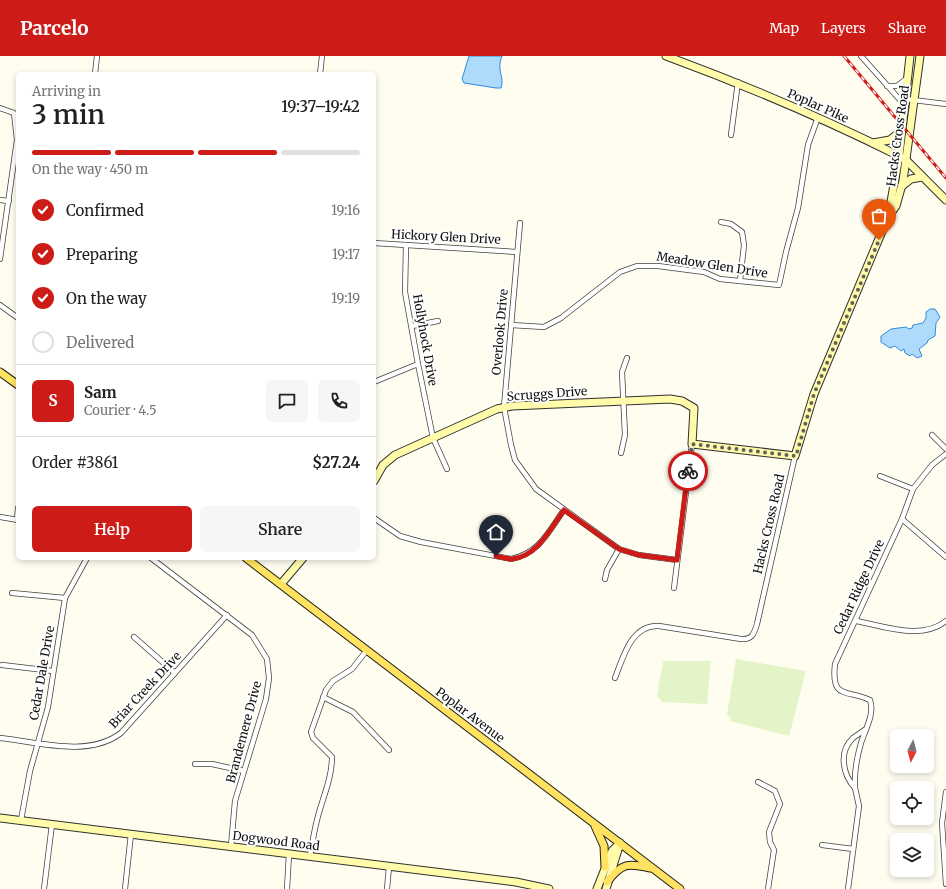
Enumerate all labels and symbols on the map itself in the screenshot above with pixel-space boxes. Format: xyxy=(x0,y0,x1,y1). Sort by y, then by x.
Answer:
street label: Hacks Cross Road xyxy=(883,84,912,187)
street label: Poplar Pike xyxy=(785,85,851,126)
pin xyxy=(862,199,896,240)
street label: Hickory Glen Drive xyxy=(391,226,501,247)
street label: Meadow Glen Drive xyxy=(655,248,769,281)
street label: Overlook Drive xyxy=(488,288,511,376)
street label: Hollyhock Drive xyxy=(410,293,441,387)
street label: Scruggs Drive xyxy=(506,383,588,404)
courier xyxy=(668,451,708,491)
street label: Hacks Cross Road xyxy=(750,473,787,575)
pin xyxy=(479,515,513,556)
street label: Cedar Ridge Drive xyxy=(830,537,887,637)
street label: Cedar Dale Drive xyxy=(26,624,57,721)
street label: Briar Creek Drive xyxy=(105,648,184,731)
street label: Brandemere Drive xyxy=(223,679,264,784)
street label: Poplar Avenue xyxy=(433,684,508,745)
north arrow xyxy=(890,729,934,773)
street label: Dogwood Road xyxy=(232,828,321,853)

